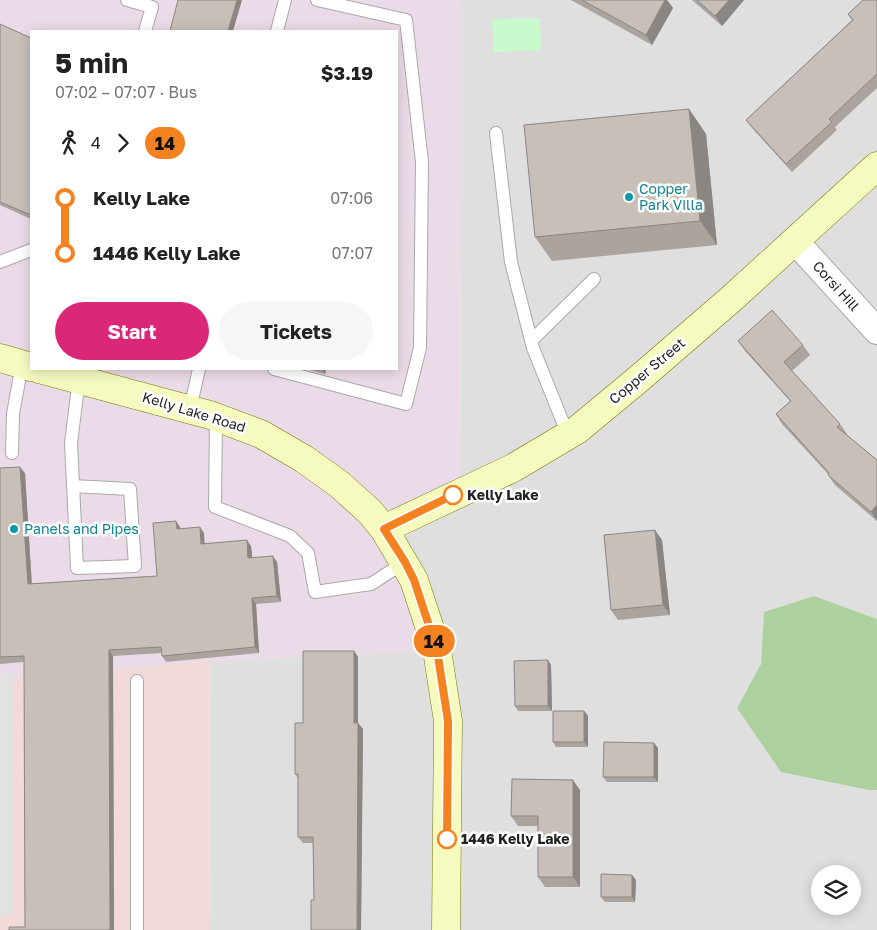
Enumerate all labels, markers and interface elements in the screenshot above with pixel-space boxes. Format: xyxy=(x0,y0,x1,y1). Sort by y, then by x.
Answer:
text: 5 min xyxy=(55,46,128,79)
text: $3.19 xyxy=(321,61,373,84)
text: 07:02 – 07:07 · Bus xyxy=(55,82,197,102)
icon: walk xyxy=(55,129,83,157)
icon: forward xyxy=(109,129,137,157)
text: 14 xyxy=(155,132,175,154)
text: 4 xyxy=(91,133,101,153)
place label: Copper Park Villa xyxy=(639,180,703,213)
text: Kelly Lake xyxy=(93,186,190,209)
text: 07:06 xyxy=(330,188,373,208)
marker: Copper Park Villa xyxy=(623,191,635,203)
text: 1446 Kelly Lake xyxy=(93,241,240,264)
text: 07:07 xyxy=(331,243,373,263)
street label: Corsi Hill xyxy=(810,257,863,314)
button: Start xyxy=(55,302,209,360)
button: Tickets xyxy=(219,302,373,360)
street label: Copper Street xyxy=(605,334,688,407)
street label: Kelly Lake Road xyxy=(140,388,248,435)
marker: Kelly Lake xyxy=(443,485,463,505)
place label: Kelly Lake xyxy=(467,486,538,503)
place label: Panels and Pipes xyxy=(24,520,139,537)
marker: Panels and Pipes xyxy=(8,523,20,535)
line badge: 14 xyxy=(412,625,456,657)
text: 14 xyxy=(424,630,444,652)
marker: 1446 Kelly Lake xyxy=(437,829,457,849)
place label: 1446 Kelly Lake xyxy=(461,830,570,847)
map controls xyxy=(811,865,861,915)
button: layers xyxy=(811,865,861,915)

